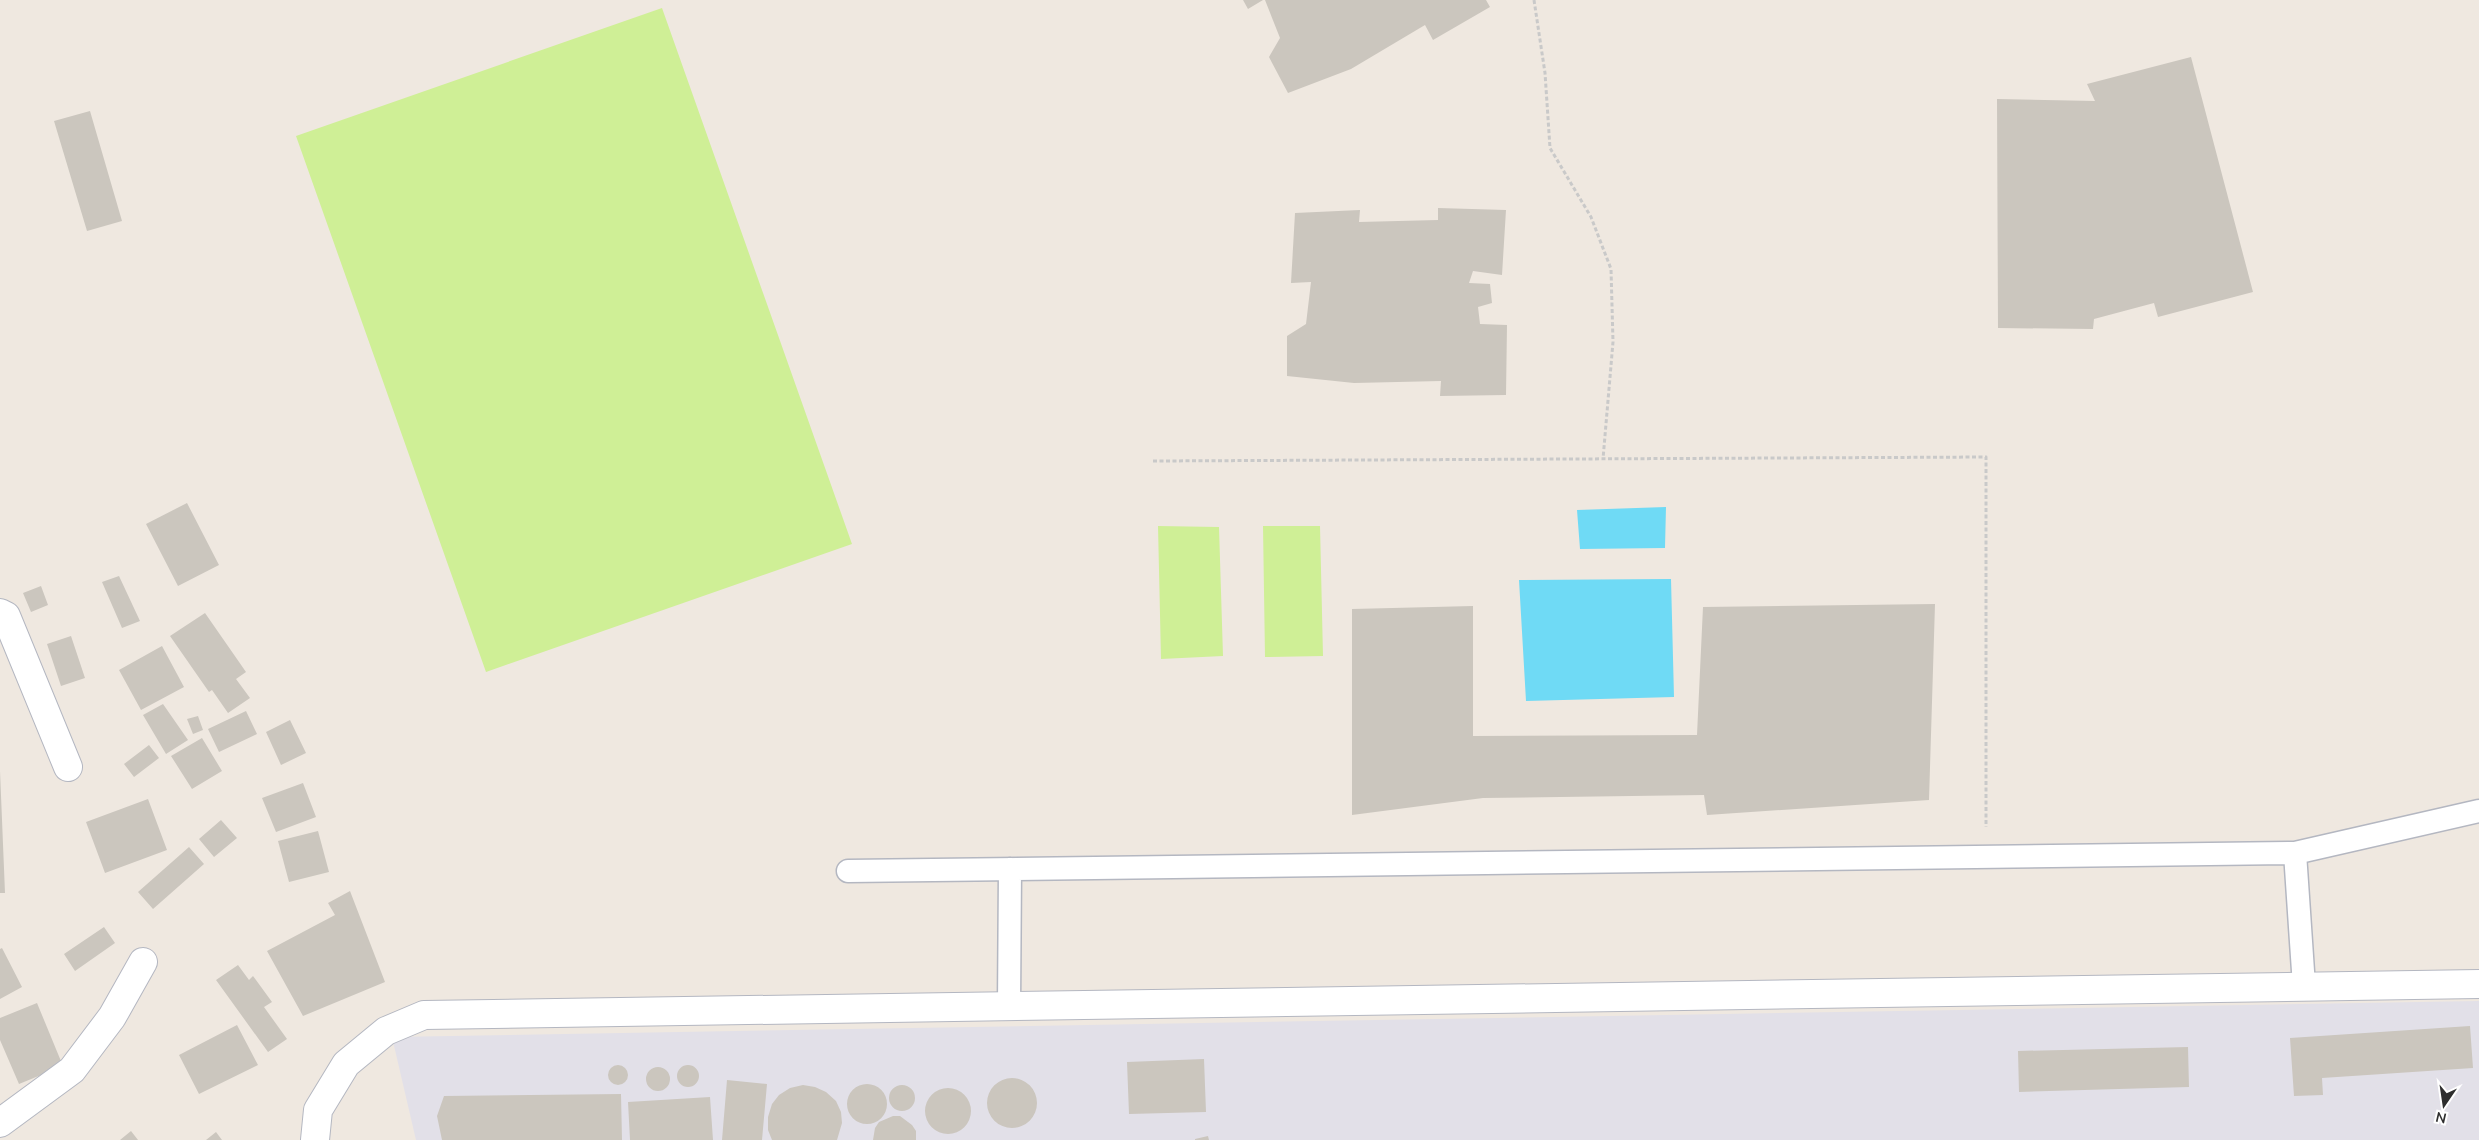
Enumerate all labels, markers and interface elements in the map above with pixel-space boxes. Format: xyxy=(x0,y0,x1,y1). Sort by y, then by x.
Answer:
north arrow xyxy=(2419,1080,2469,1130)
text: N xyxy=(2434,1107,2448,1128)

